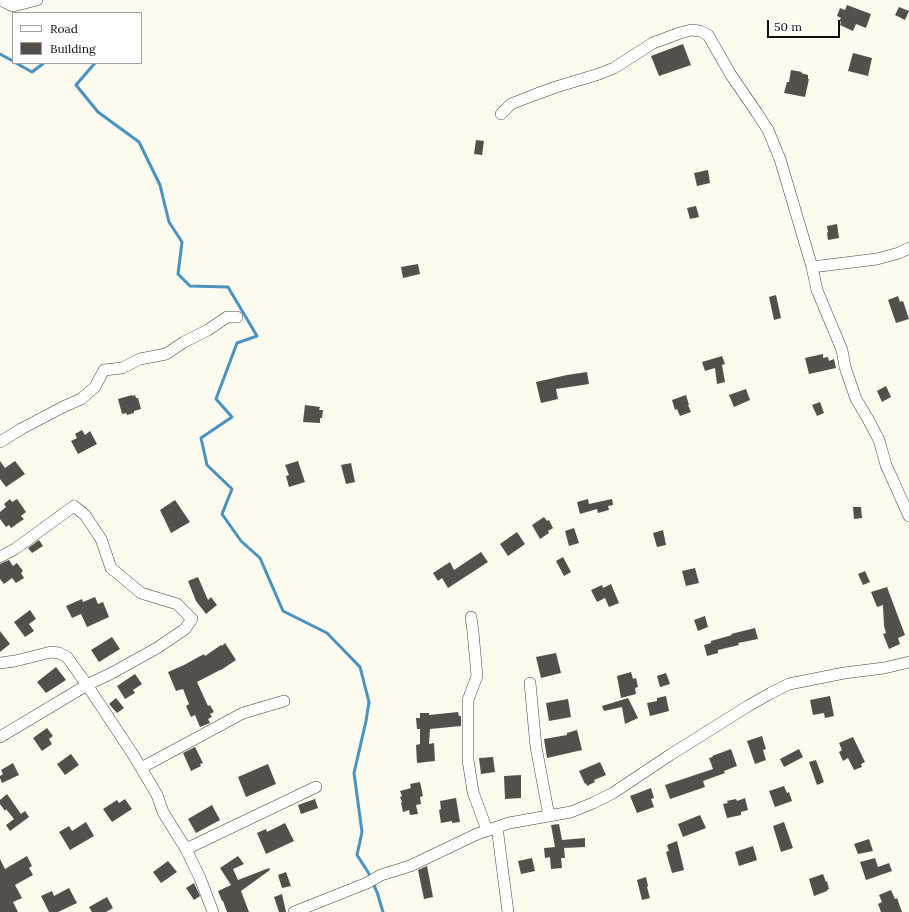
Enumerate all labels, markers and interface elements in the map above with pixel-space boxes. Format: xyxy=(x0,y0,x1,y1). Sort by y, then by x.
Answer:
legend xyxy=(12,12,142,64)
scale bar xyxy=(769,12,842,38)
text: 50 m xyxy=(774,19,802,34)
text: Road xyxy=(50,21,78,36)
text: Building xyxy=(50,41,96,56)

